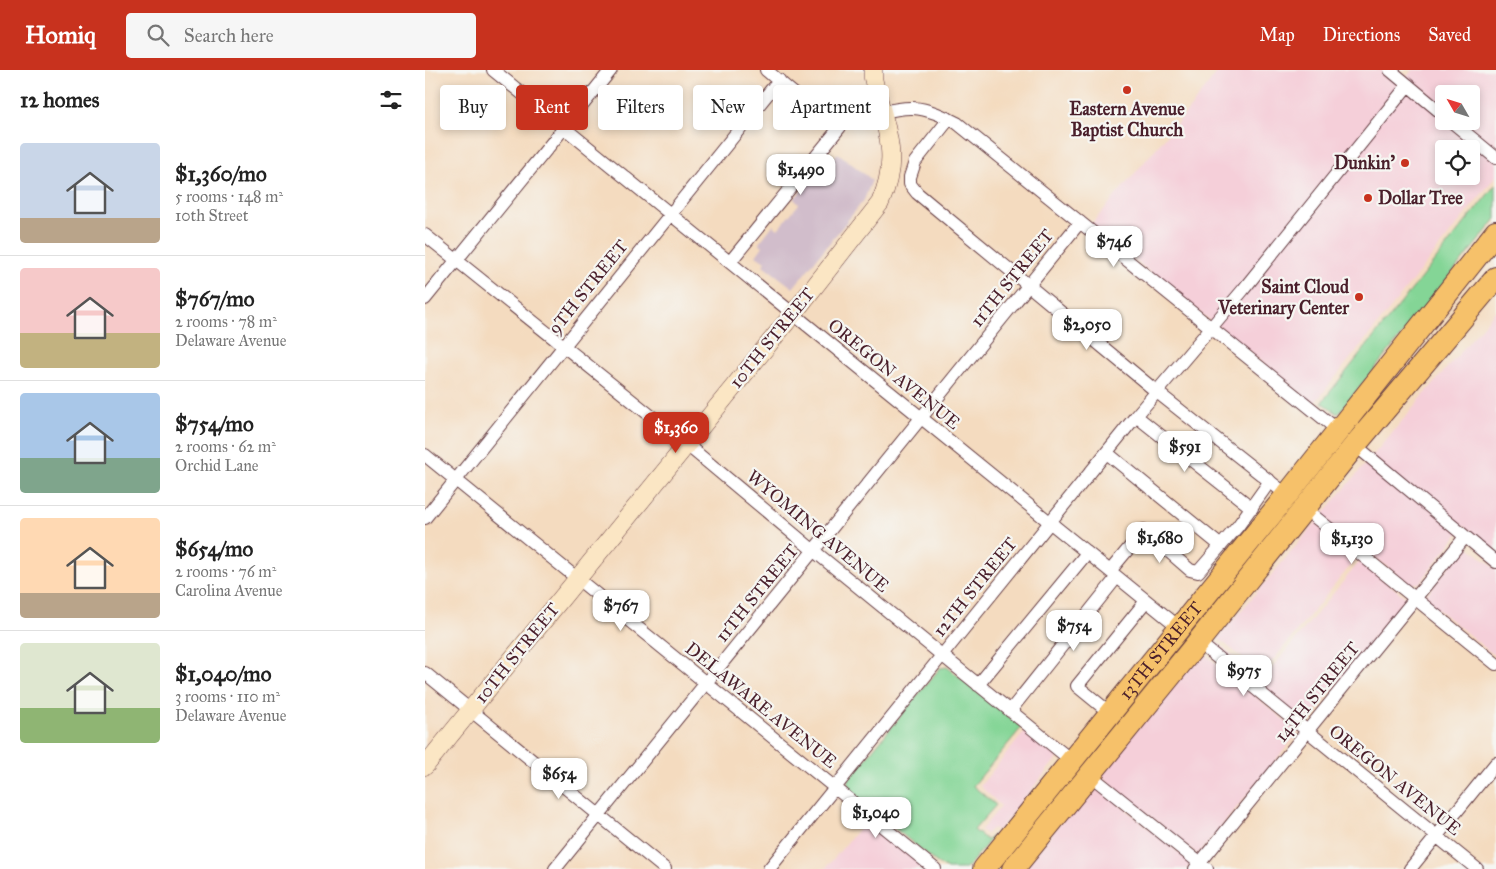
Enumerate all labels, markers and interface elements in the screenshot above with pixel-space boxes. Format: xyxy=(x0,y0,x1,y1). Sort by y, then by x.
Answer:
search box xyxy=(126,13,476,58)
text: Homiq xyxy=(25,20,96,50)
icon: search xyxy=(144,21,172,49)
text: Search here xyxy=(184,24,274,47)
text: Map xyxy=(1259,24,1295,46)
text: Directions xyxy=(1323,24,1400,46)
text: Saved xyxy=(1428,24,1471,46)
marker: Eastern Avenue Baptist Church xyxy=(1121,84,1133,96)
chip: Buy xyxy=(440,85,506,130)
chip: Rent xyxy=(516,85,588,130)
chip: Filters xyxy=(598,85,683,130)
chip: New xyxy=(693,85,763,130)
chip: Apartment xyxy=(773,85,889,130)
north arrow xyxy=(1435,85,1480,130)
map controls xyxy=(1435,85,1480,185)
icon: filters xyxy=(377,86,405,114)
text: 12 homes xyxy=(20,87,99,113)
place label: Eastern Avenue Baptist Church xyxy=(1069,98,1185,142)
button: locate xyxy=(1435,140,1480,185)
place label: Dunkin' xyxy=(1334,152,1396,174)
pin: $1,490 xyxy=(760,154,842,196)
marker: Dunkin' xyxy=(1399,157,1411,169)
text: $1,490 xyxy=(777,160,825,179)
text: $1,360/mo xyxy=(175,161,267,187)
icon: home xyxy=(60,163,120,223)
text: 5 rooms · 148 m² xyxy=(175,187,283,206)
place label: Dollar Tree xyxy=(1378,187,1463,209)
marker: Dollar Tree xyxy=(1362,192,1374,204)
text: 10th Street xyxy=(175,206,248,225)
street label: 11TH STREET xyxy=(966,225,1058,331)
pin: $746 xyxy=(1084,226,1144,268)
text: $746 xyxy=(1097,232,1131,251)
street label: 9TH STREET xyxy=(543,235,633,339)
place label: Saint Cloud Veterinary Center xyxy=(1217,276,1350,320)
street label: 10TH STREET xyxy=(725,283,819,393)
text: $767/mo xyxy=(175,286,255,312)
icon: home xyxy=(60,288,120,348)
marker: Saint Cloud Veterinary Center xyxy=(1353,291,1365,303)
pin: $2,050 xyxy=(1046,308,1128,351)
text: 2 rooms · 78 m² xyxy=(175,312,277,331)
street label: OREGON AVENUE xyxy=(824,314,965,434)
text: $2,050 xyxy=(1063,315,1111,334)
text: Delaware Avenue xyxy=(175,331,287,350)
text: $754/mo xyxy=(175,411,254,437)
pin: $1,360 xyxy=(635,412,717,454)
icon: home xyxy=(60,413,120,473)
text: $1,360 xyxy=(654,418,698,437)
pin: $591 xyxy=(1155,430,1215,473)
text: 2 rooms · 62 m² xyxy=(175,437,276,456)
text: $591 xyxy=(1169,437,1201,456)
text: Orchid Lane xyxy=(175,456,258,475)
street label: WYOMING AVENUE xyxy=(742,465,894,597)
pin: $1,680 xyxy=(1119,522,1201,564)
pin: $1,130 xyxy=(1311,522,1393,565)
text: $1,680 xyxy=(1137,528,1183,547)
text: $1,130 xyxy=(1331,529,1373,548)
street label: 12TH STREET xyxy=(928,533,1022,641)
text: $654/mo xyxy=(175,536,253,562)
icon: home xyxy=(60,538,120,598)
street label: 11TH STREET xyxy=(711,540,803,646)
text: 2 rooms · 76 m² xyxy=(175,562,276,581)
text: Carolina Avenue xyxy=(175,581,282,600)
pin: $767 xyxy=(591,590,651,632)
text: $767 xyxy=(604,596,638,615)
street label: 13TH STREET xyxy=(1115,597,1207,704)
street label: 10TH STREET xyxy=(470,598,564,708)
pin: $754 xyxy=(1044,610,1104,652)
text: $754 xyxy=(1057,616,1091,635)
street label: DELAWARE AVENUE xyxy=(681,637,841,773)
street label: 14TH STREET xyxy=(1270,638,1364,746)
pin: $975 xyxy=(1214,654,1274,697)
text: $1,040/mo xyxy=(175,661,271,687)
text: $975 xyxy=(1227,661,1261,680)
icon: home xyxy=(60,663,120,723)
text: 3 rooms · 110 m² xyxy=(175,687,280,706)
text: Delaware Avenue xyxy=(175,706,287,725)
street label: OREGON AVENUE xyxy=(1325,720,1466,840)
pin: $654 xyxy=(529,758,589,800)
text: $654 xyxy=(542,764,576,783)
pin: $1,040 xyxy=(835,796,917,839)
text: $1,040 xyxy=(852,803,900,822)

